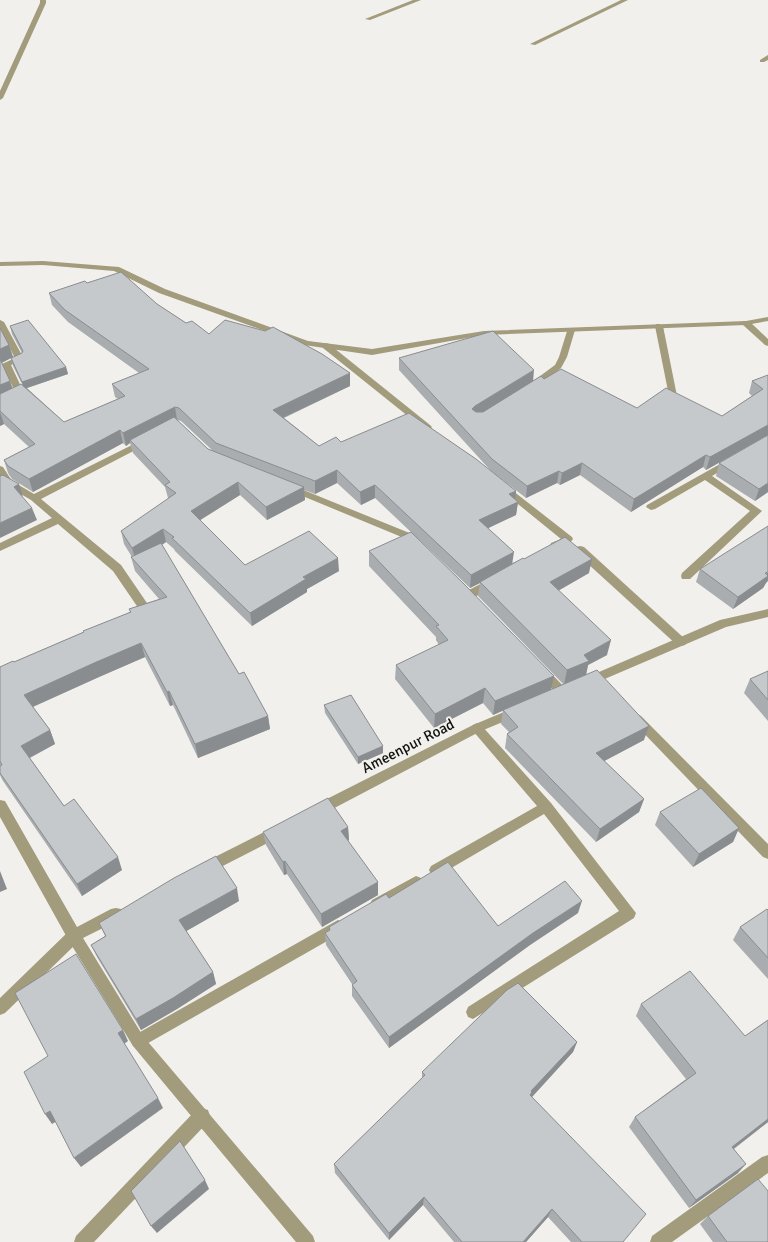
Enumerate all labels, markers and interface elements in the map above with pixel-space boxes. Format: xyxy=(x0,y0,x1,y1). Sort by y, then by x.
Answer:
street label: Ameenpur Road xyxy=(359,715,457,777)

